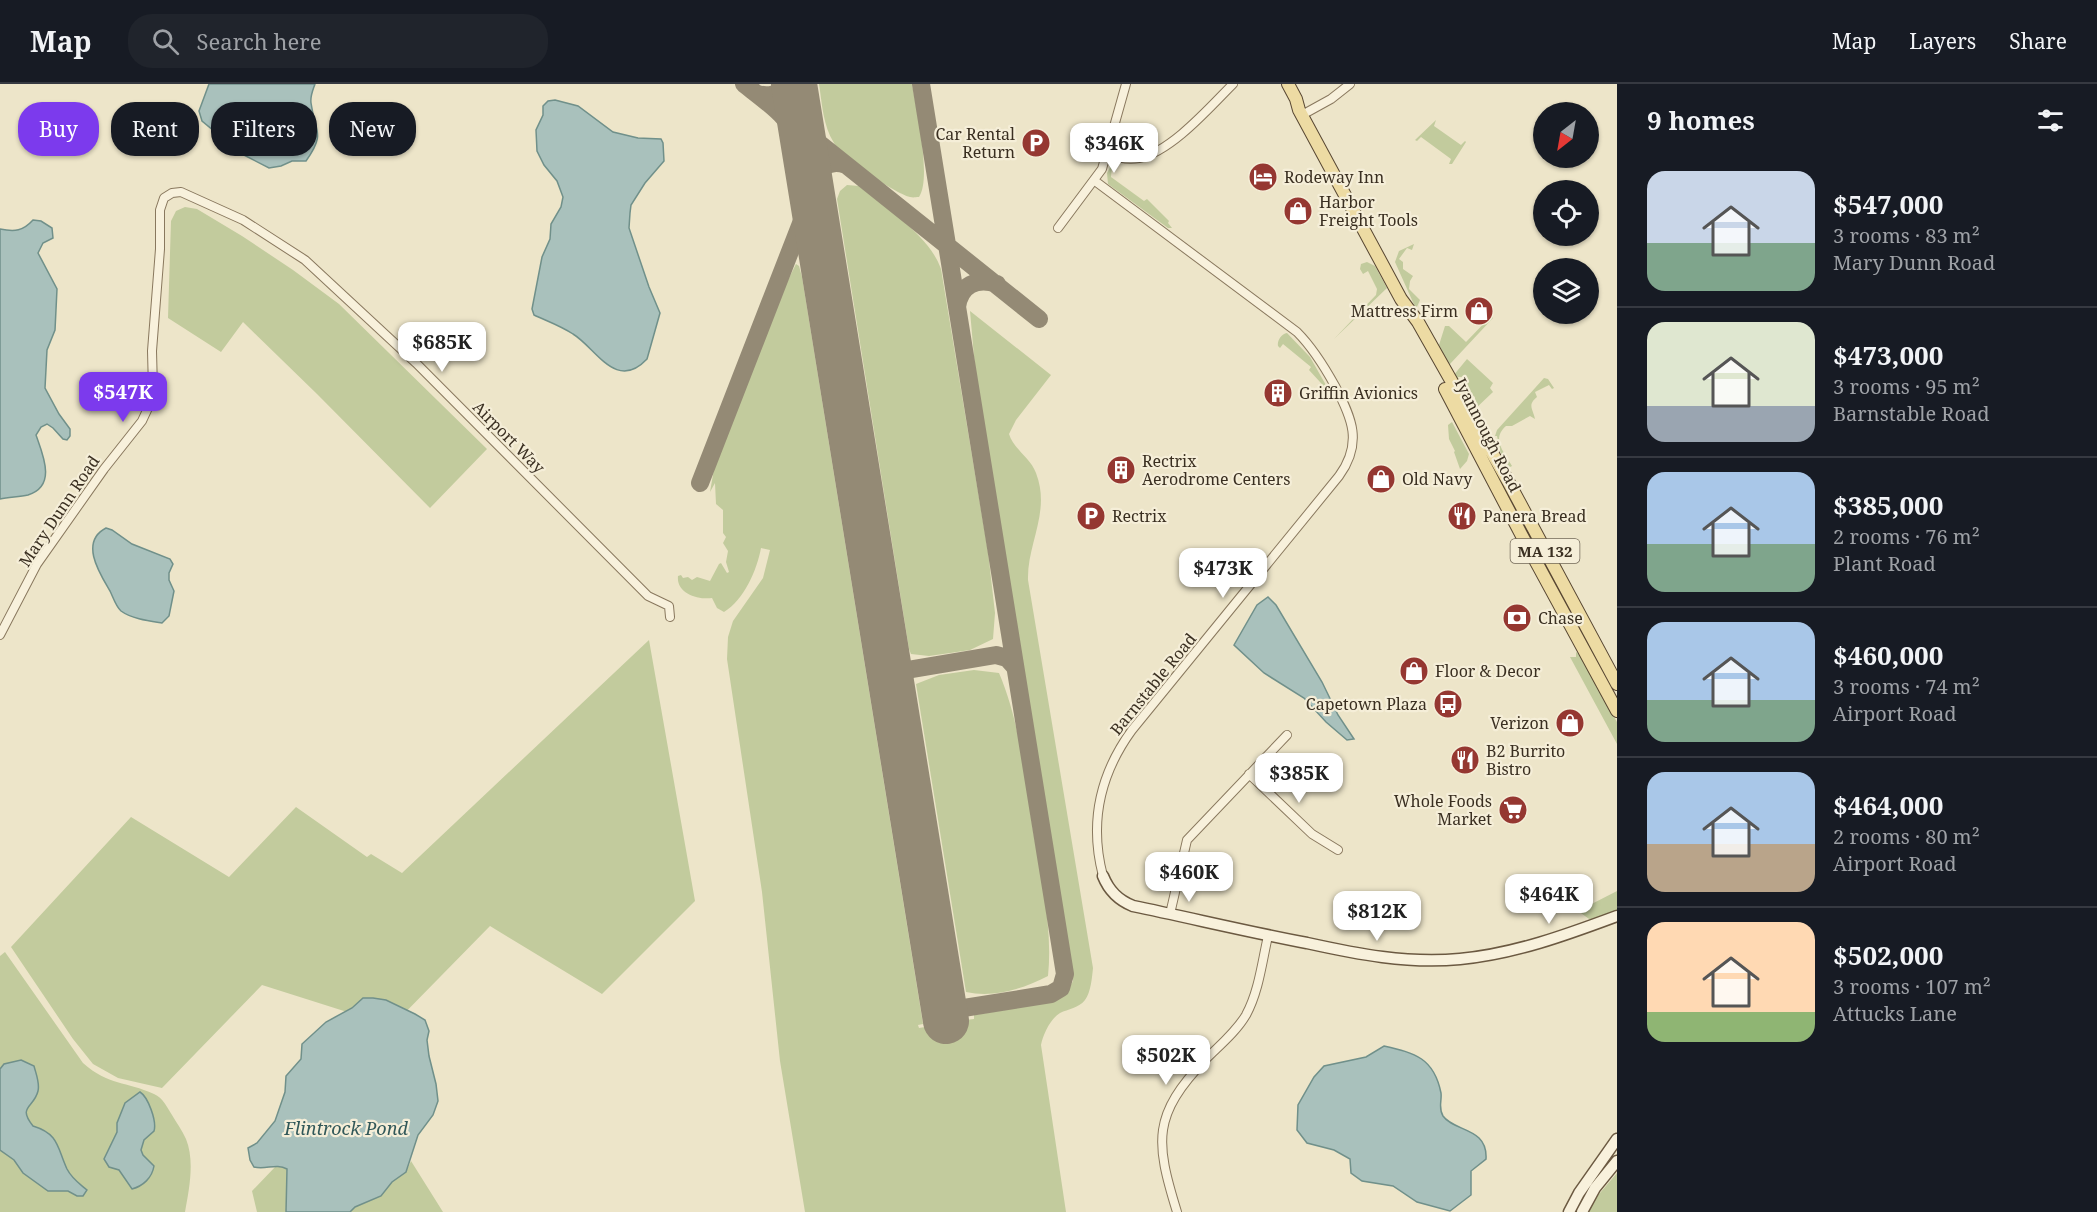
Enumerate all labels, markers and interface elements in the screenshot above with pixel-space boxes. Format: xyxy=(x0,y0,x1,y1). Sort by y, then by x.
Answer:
search box xyxy=(128,14,548,68)
text: Map xyxy=(30,22,92,60)
icon: search xyxy=(149,25,182,58)
text: Search here xyxy=(197,26,321,56)
text: Map xyxy=(1832,27,1876,55)
text: Layers xyxy=(1909,27,1976,55)
text: Share xyxy=(2009,27,2067,55)
chip: Buy xyxy=(18,102,99,156)
chip: Rent xyxy=(111,102,199,156)
chip: Filters xyxy=(211,102,317,156)
chip: New xyxy=(329,102,416,156)
north arrow xyxy=(1533,102,1599,168)
map controls xyxy=(1533,102,1599,324)
text: 9 homes xyxy=(1647,102,1755,138)
icon: filters xyxy=(2034,104,2067,137)
place label: Car Rental Return xyxy=(935,123,1015,163)
pin: $346K xyxy=(1072,123,1156,174)
parking icon: Car Rental Return xyxy=(1020,127,1052,159)
text: $346K xyxy=(1084,129,1144,156)
hotel icon: Rodeway Inn xyxy=(1247,161,1279,193)
place label: Rodeway Inn xyxy=(1284,166,1384,188)
button: locate xyxy=(1533,180,1599,246)
text: $547,000 xyxy=(1833,186,1943,222)
place label: Harbor Freight Tools xyxy=(1319,191,1418,231)
shop icon: Harbor Freight Tools xyxy=(1282,195,1314,227)
icon: home xyxy=(1695,195,1767,267)
text: 3 rooms · 83 m² xyxy=(1833,222,1980,249)
text: Mary Dunn Road xyxy=(1833,249,1995,276)
button: layers xyxy=(1533,258,1599,324)
shop icon: Mattress Firm xyxy=(1463,295,1495,327)
place label: Mattress Firm xyxy=(1351,300,1458,322)
pin: $685K xyxy=(400,322,484,373)
text: $685K xyxy=(412,328,472,355)
text: $473,000 xyxy=(1833,337,1943,373)
icon: home xyxy=(1695,346,1767,418)
pin: $547K xyxy=(81,372,165,423)
text: 3 rooms · 95 m² xyxy=(1833,373,1980,400)
street label: Iyannough Road xyxy=(1450,374,1526,496)
building icon: Griffin Avionics xyxy=(1262,377,1294,409)
text: $547K xyxy=(93,378,153,405)
place label: Griffin Avionics xyxy=(1299,382,1418,404)
street label: Airport Way xyxy=(468,396,551,479)
text: Barnstable Road xyxy=(1833,400,1990,427)
place label: Rectrix Aerodrome Centers xyxy=(1142,450,1290,490)
street label: Mary Dunn Road xyxy=(14,451,105,571)
building icon: Rectrix Aerodrome Centers xyxy=(1105,454,1137,486)
shop icon: Old Navy xyxy=(1365,463,1397,495)
place label: Old Navy xyxy=(1402,468,1473,490)
text: $385,000 xyxy=(1833,487,1943,523)
icon: home xyxy=(1695,496,1767,568)
parking icon: Rectrix xyxy=(1075,500,1107,532)
restaurant icon: Panera Bread xyxy=(1446,500,1478,532)
place label: Rectrix xyxy=(1112,505,1167,527)
place label: Panera Bread xyxy=(1483,505,1587,527)
text: 2 rooms · 76 m² xyxy=(1833,523,1980,550)
road number: MA 132 xyxy=(1510,539,1580,563)
pin: $473K xyxy=(1181,548,1265,599)
text: Plant Road xyxy=(1833,550,1936,577)
text: $473K xyxy=(1193,554,1253,581)
bank icon: Chase xyxy=(1501,602,1533,634)
place label: Chase xyxy=(1538,607,1583,629)
street label: Barnstable Road xyxy=(1105,628,1201,740)
text: $460,000 xyxy=(1833,637,1943,673)
icon: home xyxy=(1695,646,1767,718)
shop icon: Floor & Decor xyxy=(1398,655,1430,687)
place label: Floor & Decor xyxy=(1435,660,1541,682)
text: 3 rooms · 74 m² xyxy=(1833,673,1980,700)
bus stop icon: Capetown Plaza xyxy=(1432,688,1464,720)
place label: Capetown Plaza xyxy=(1306,693,1427,715)
text: Airport Road xyxy=(1833,700,1957,727)
shop icon: Verizon xyxy=(1554,707,1586,739)
place label: Verizon xyxy=(1490,712,1549,734)
place label: B2 Burrito Bistro xyxy=(1486,740,1565,780)
restaurant icon: B2 Burrito Bistro xyxy=(1449,744,1481,776)
pin: $385K xyxy=(1257,753,1341,804)
text: $385K xyxy=(1269,759,1329,786)
text: $464,000 xyxy=(1833,787,1943,823)
place label: Whole Foods Market xyxy=(1394,790,1492,830)
supermarket icon: Whole Foods Market xyxy=(1497,794,1529,826)
icon: home xyxy=(1695,796,1767,868)
text: 2 rooms · 80 m² xyxy=(1833,823,1980,850)
text: Airport Road xyxy=(1833,850,1957,877)
pin: $460K xyxy=(1147,852,1231,903)
text: $460K xyxy=(1159,858,1219,885)
pin: $464K xyxy=(1507,874,1591,925)
text: $464K xyxy=(1519,880,1579,907)
pin: $812K xyxy=(1335,891,1419,942)
text: $812K xyxy=(1347,897,1407,924)
text: $502,000 xyxy=(1833,937,1943,973)
icon: home xyxy=(1695,946,1767,1018)
text: 3 rooms · 107 m² xyxy=(1833,973,1991,1000)
text: Attucks Lane xyxy=(1833,1000,1957,1027)
pin: $502K xyxy=(1124,1035,1208,1086)
text: $502K xyxy=(1136,1041,1196,1068)
water label: Flintrock Pond xyxy=(283,1116,408,1140)

